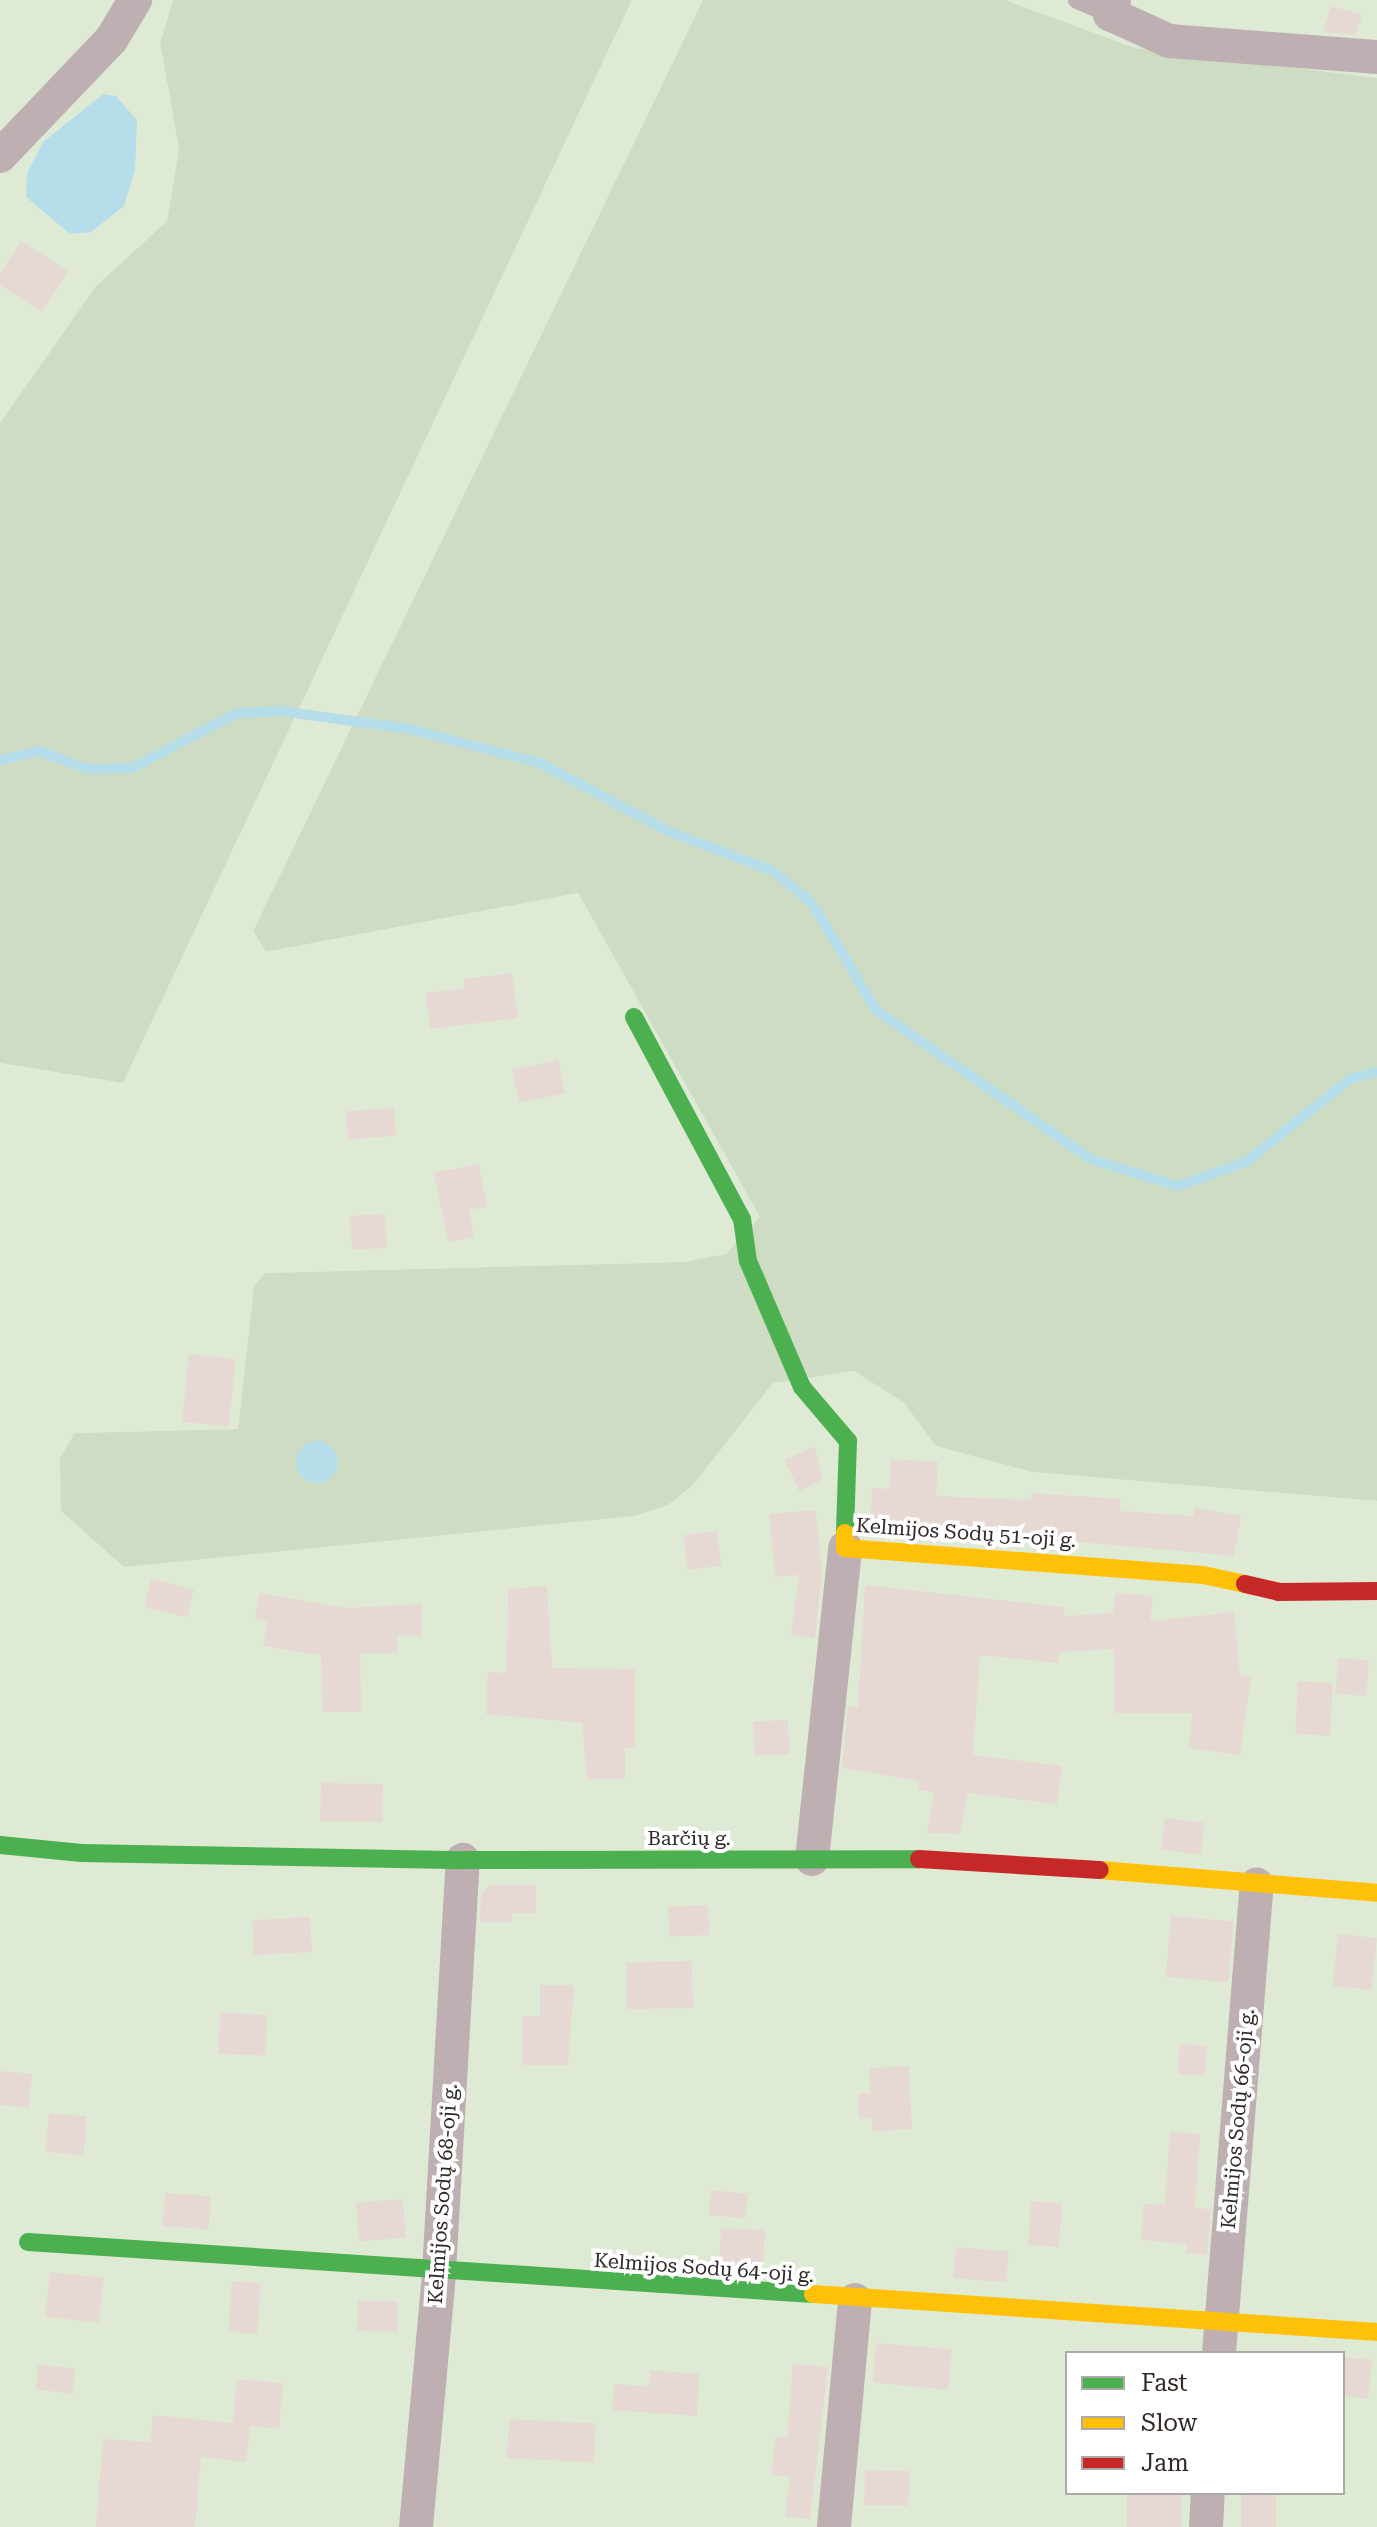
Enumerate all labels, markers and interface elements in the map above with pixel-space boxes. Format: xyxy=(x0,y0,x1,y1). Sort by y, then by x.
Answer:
street label: Kelmijos Sodų 51-oji g. xyxy=(855,1513,1077,1553)
street label: Barčių g. xyxy=(647,1826,731,1850)
street label: Kelmijos Sodų 66-oji g. xyxy=(1216,2008,1260,2230)
street label: Kelmijos Sodų 68-oji g. xyxy=(423,2083,463,2305)
street label: Kelmijos Sodų 64-oji g. xyxy=(593,2248,815,2288)
legend xyxy=(1065,2351,1345,2495)
text: Fast xyxy=(1141,2369,1188,2397)
text: Slow xyxy=(1141,2409,1197,2437)
text: Jam xyxy=(1141,2449,1189,2477)

